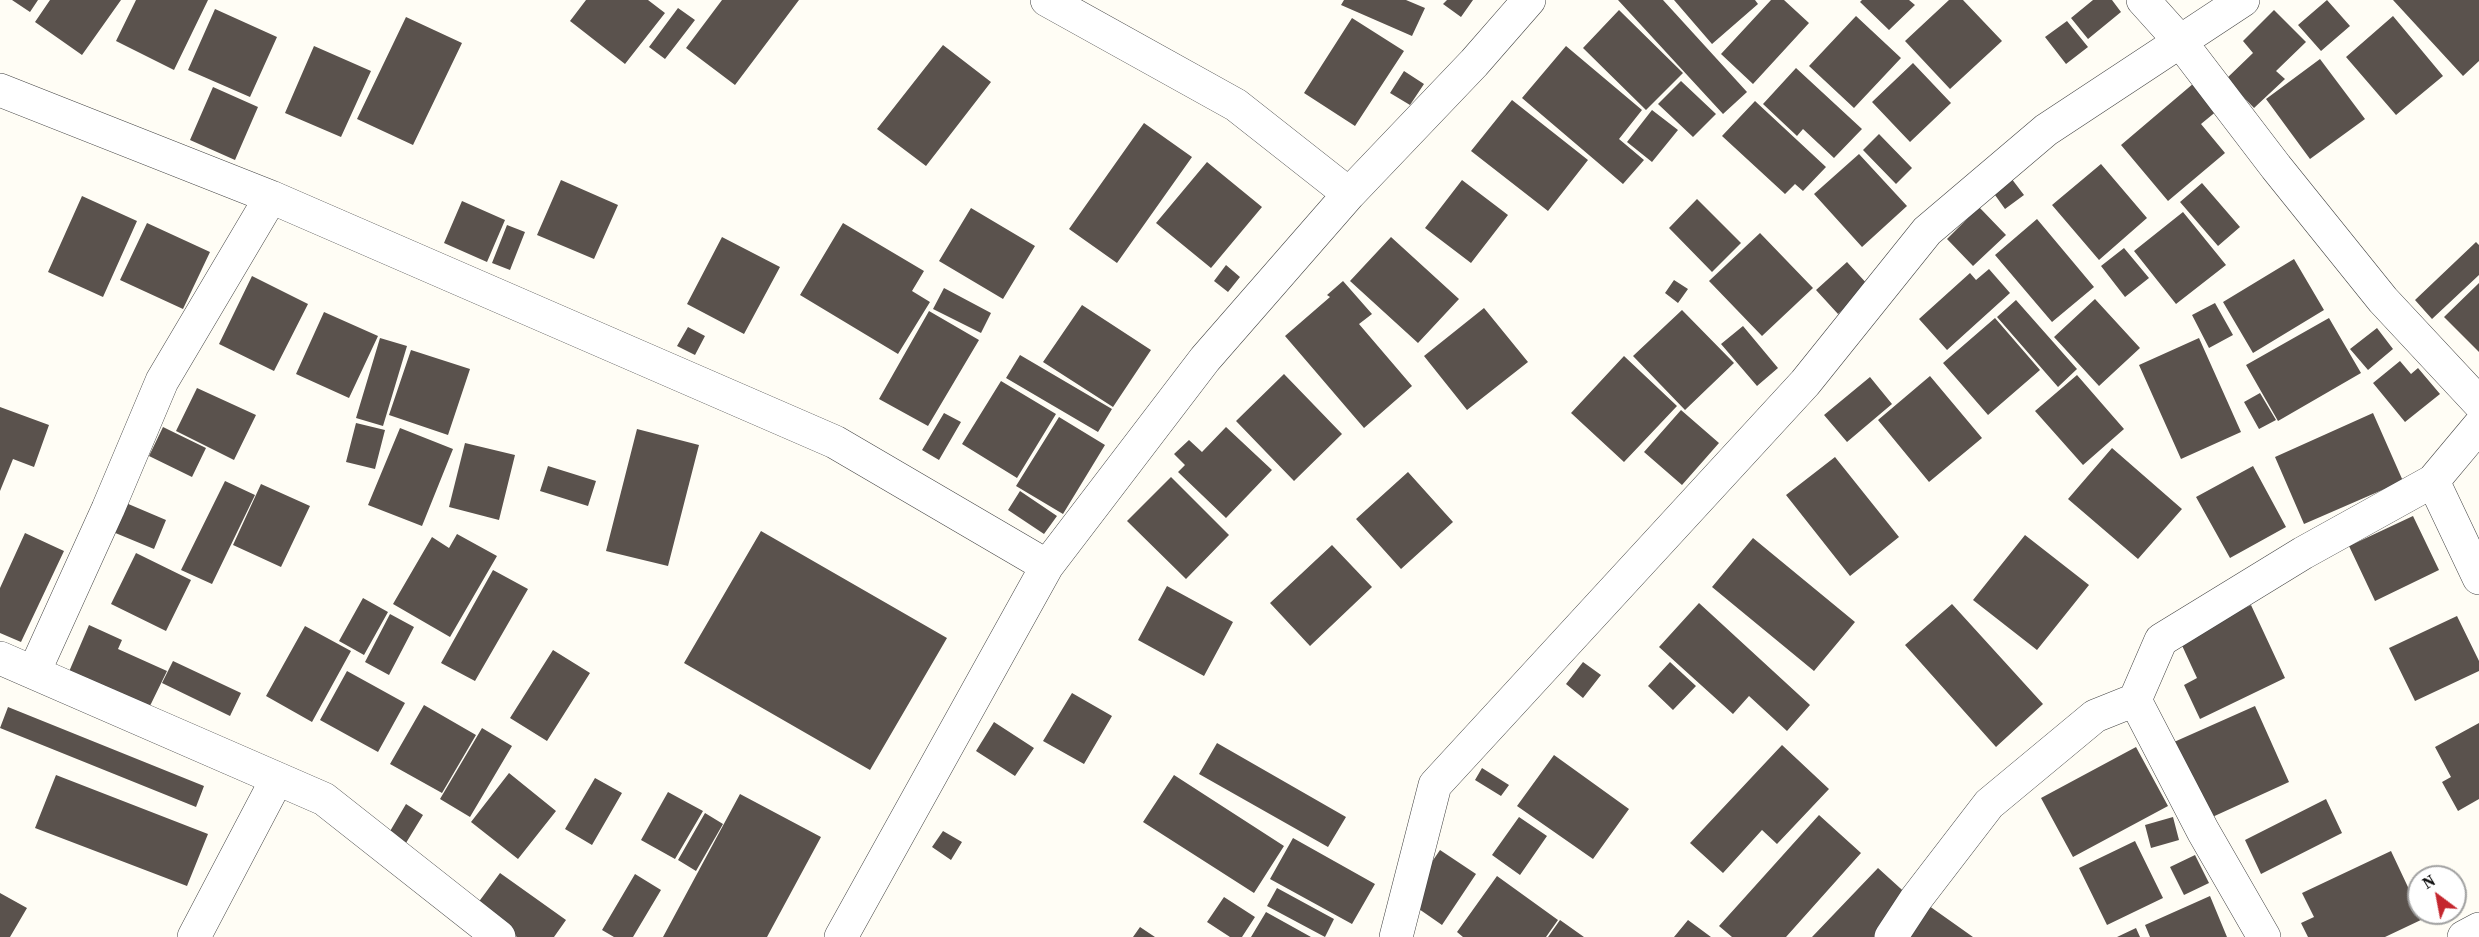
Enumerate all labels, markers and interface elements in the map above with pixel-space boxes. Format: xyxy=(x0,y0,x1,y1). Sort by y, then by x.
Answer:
north arrow xyxy=(2407,865,2467,925)
text: N xyxy=(2418,869,2439,894)

